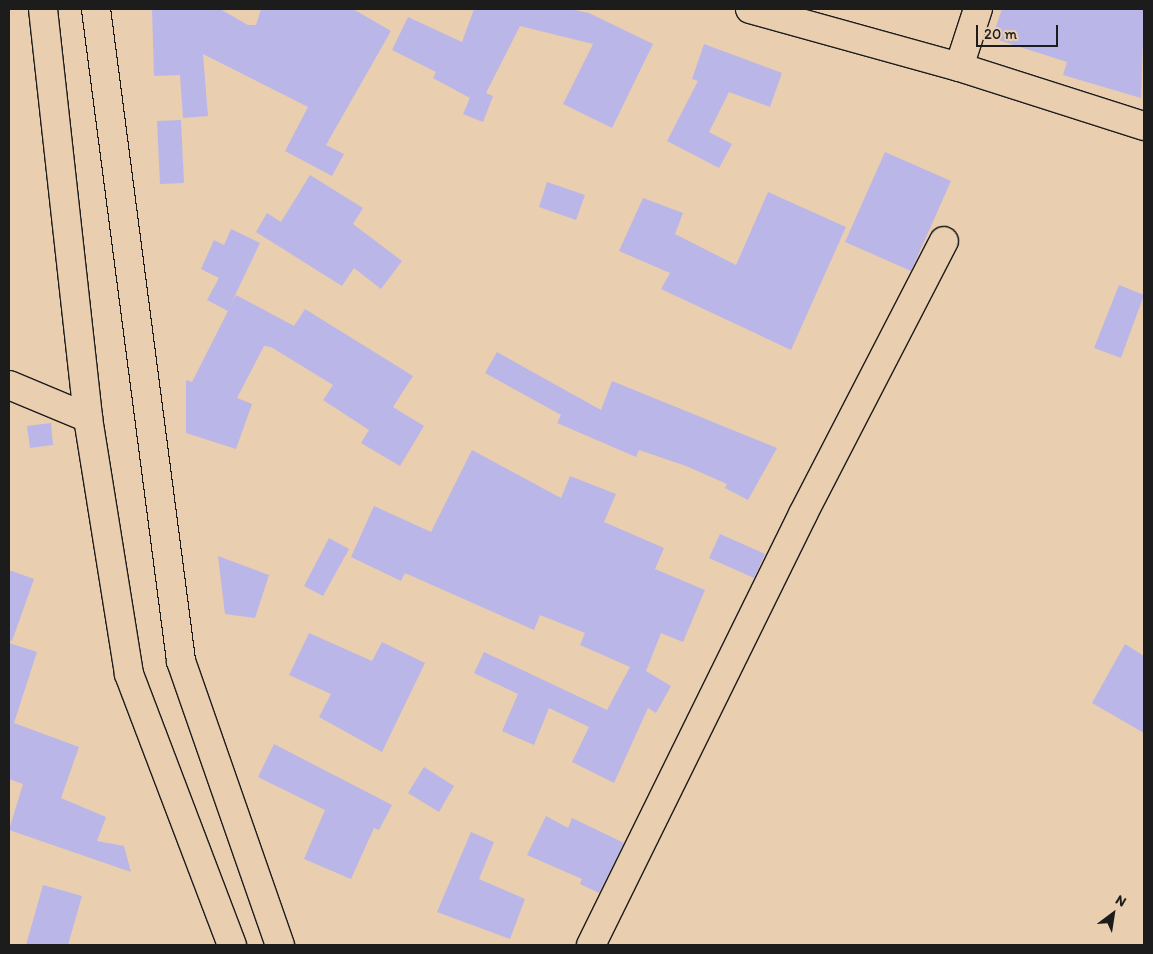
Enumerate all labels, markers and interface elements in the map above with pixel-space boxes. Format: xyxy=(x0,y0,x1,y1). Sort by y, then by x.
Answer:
scale bar xyxy=(978,15,1060,47)
text: 20 m xyxy=(984,25,1017,43)
north arrow xyxy=(1088,889,1138,939)
text: N xyxy=(1113,891,1129,910)

